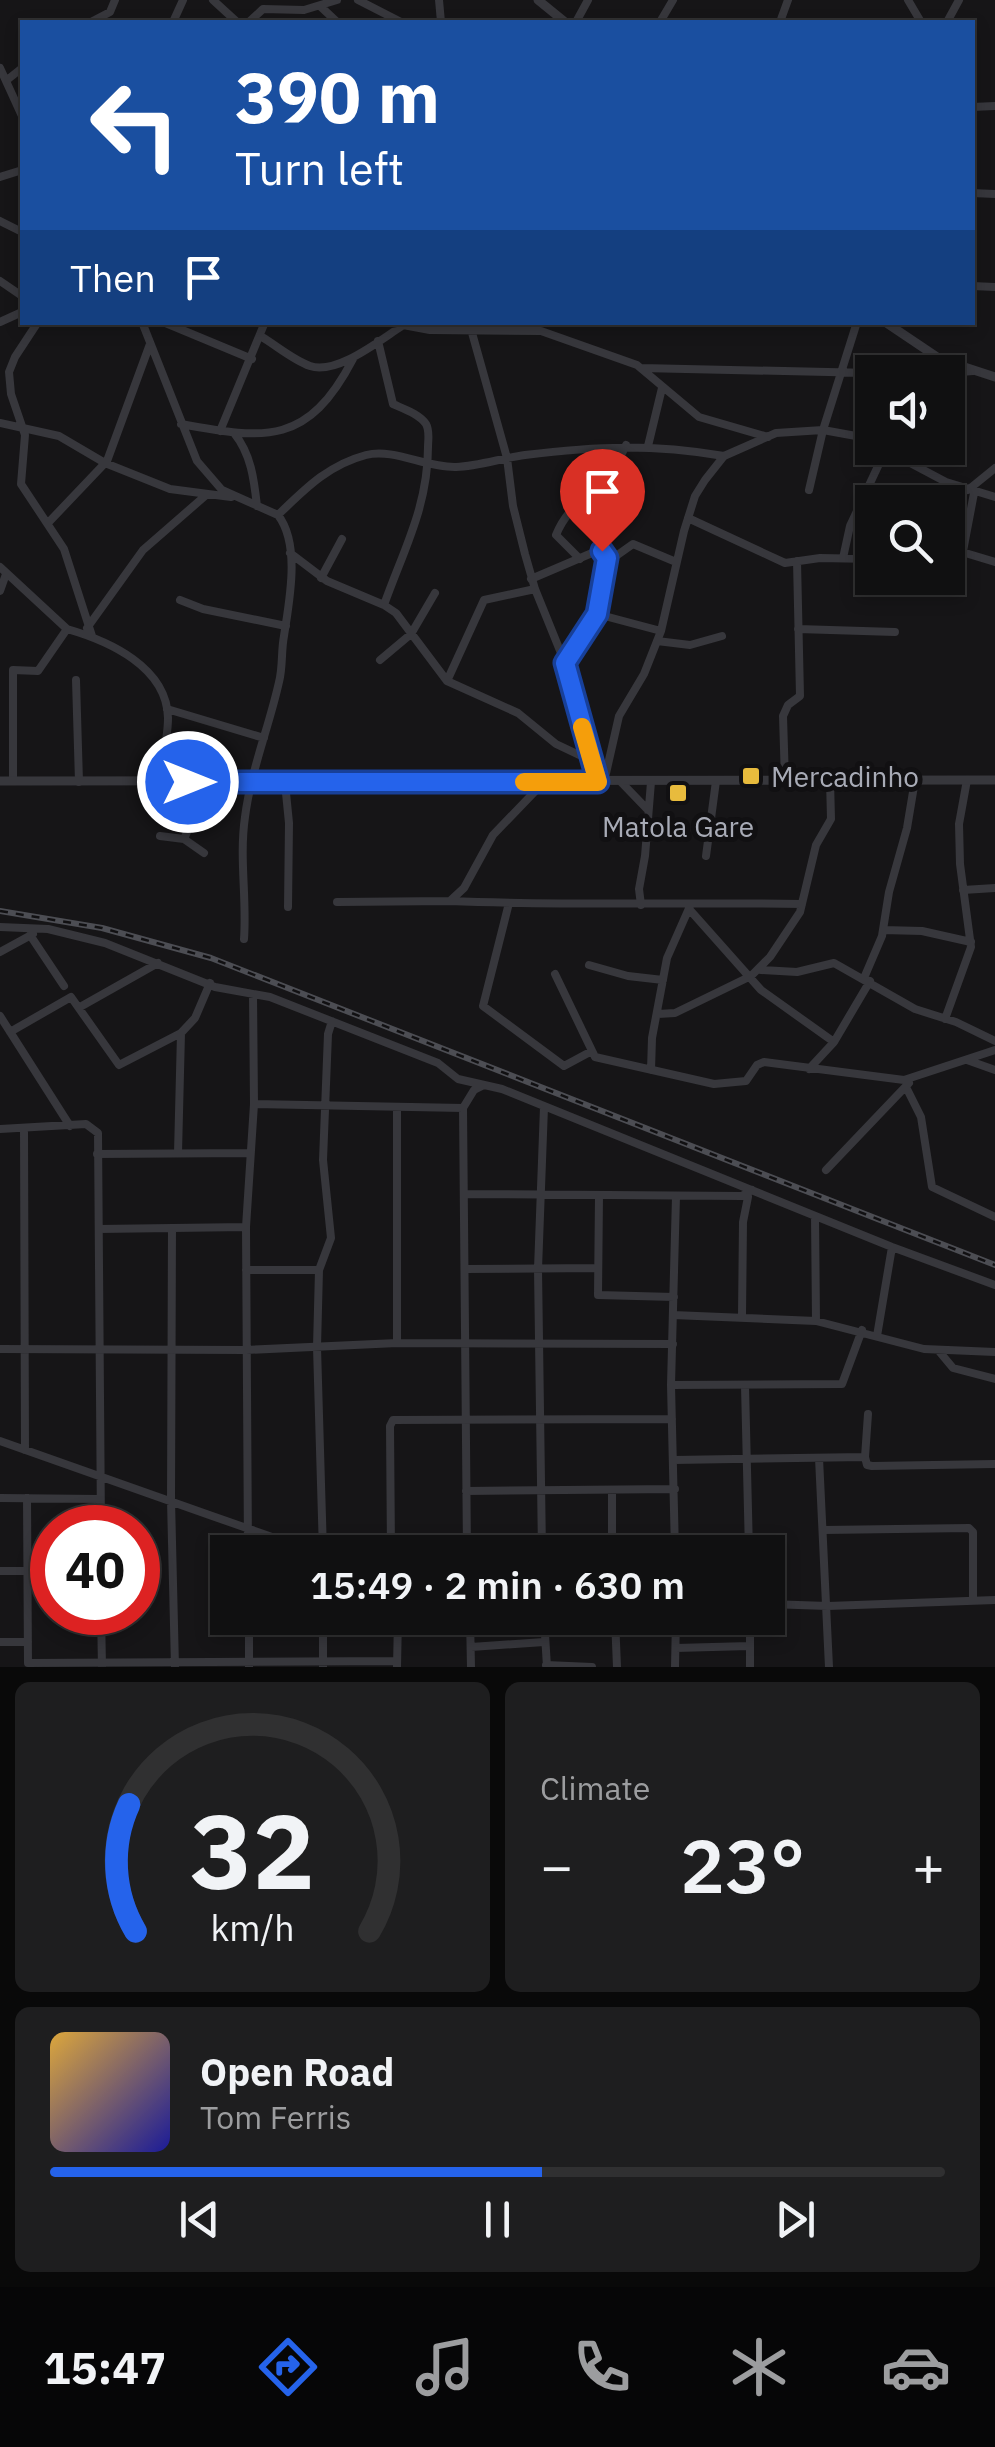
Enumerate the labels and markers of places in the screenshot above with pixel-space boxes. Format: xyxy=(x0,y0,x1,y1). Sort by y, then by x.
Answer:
pin xyxy=(560,449,645,552)
place label: Mercadinho xyxy=(771,758,919,795)
marker: Mercadinho xyxy=(740,765,762,787)
marker: Matola Gare xyxy=(667,782,689,804)
place label: Matola Gare xyxy=(602,808,754,845)

